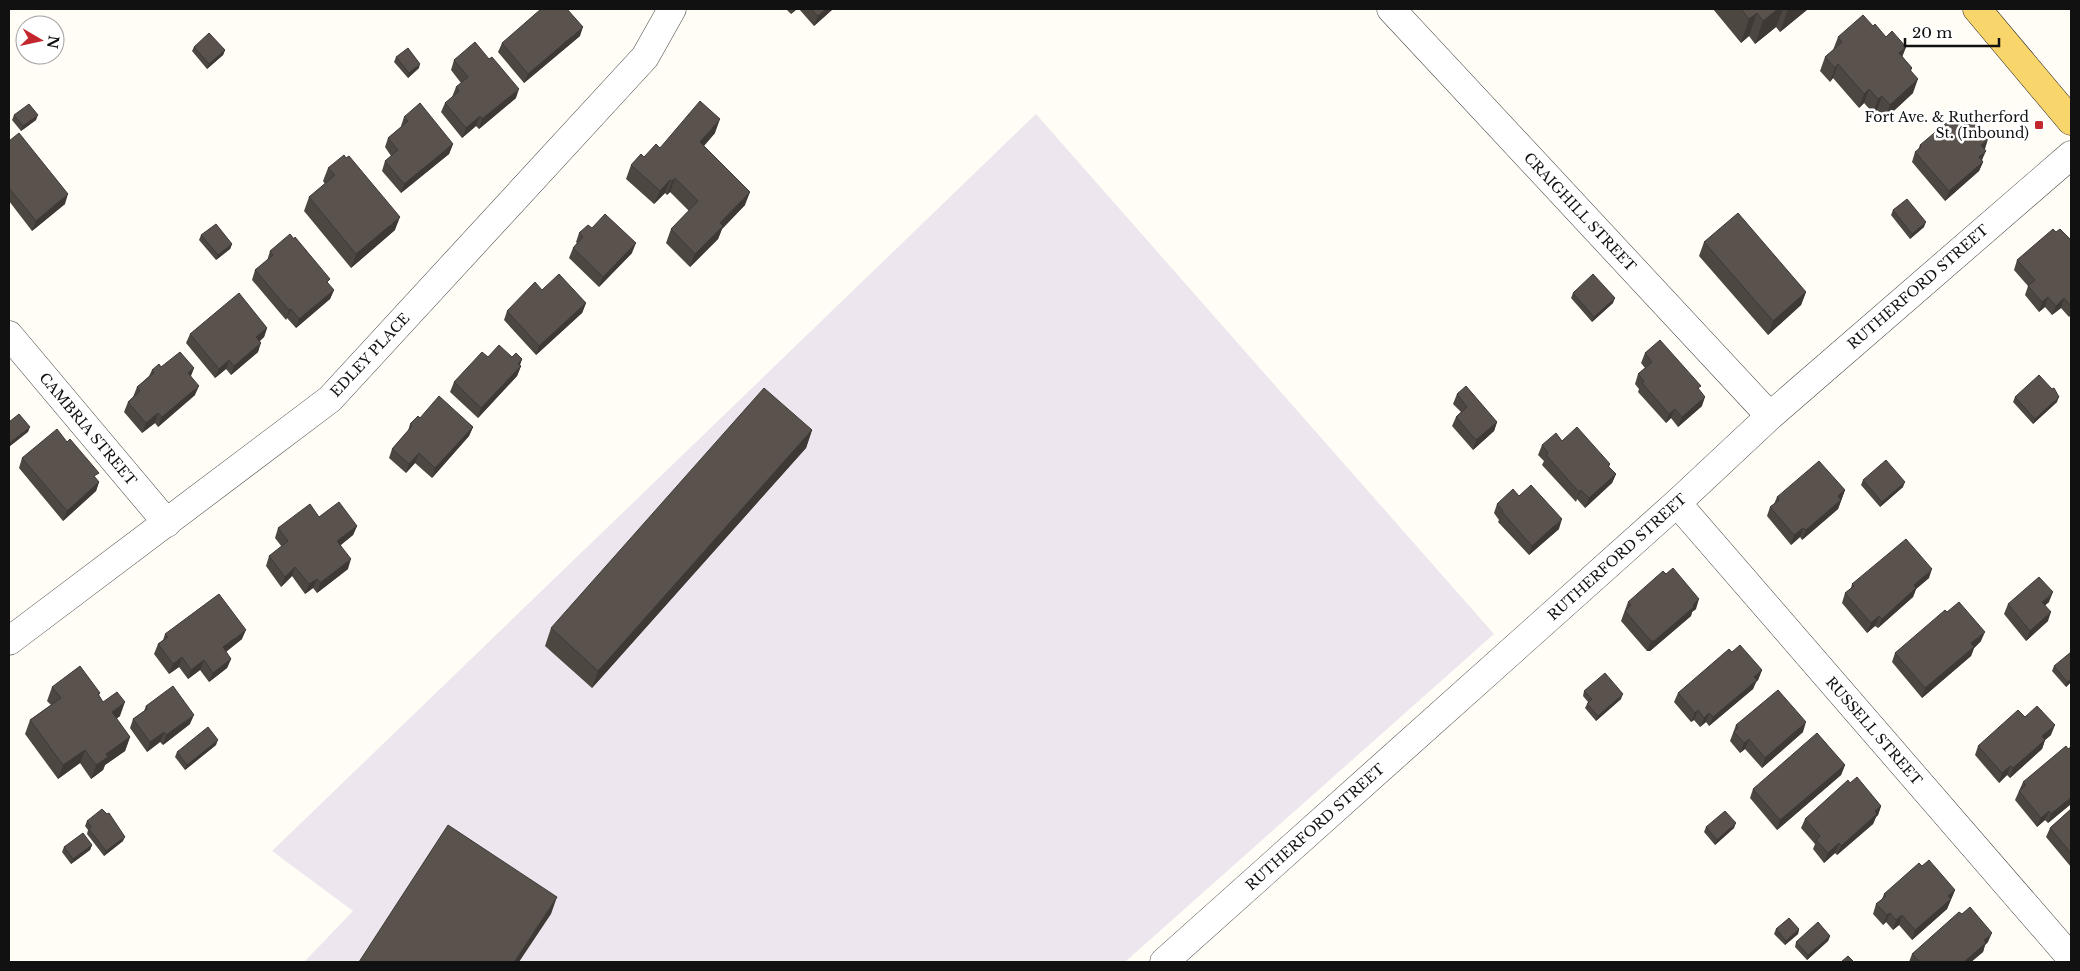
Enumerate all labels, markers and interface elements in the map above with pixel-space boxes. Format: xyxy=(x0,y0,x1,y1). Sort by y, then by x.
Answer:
north arrow xyxy=(15,15,65,65)
scale bar xyxy=(1905,15,1999,47)
text: 20 m xyxy=(1912,23,1952,42)
text: N xyxy=(43,34,63,50)
place label: Fort Ave. & Rutherford St. (Inbound) xyxy=(1865,108,2030,142)
marker: Fort Ave. & Rutherford St. (Inbound) xyxy=(2033,119,2045,131)
street label: CRAIGHILL STREET xyxy=(1520,149,1640,275)
street label: RUTHERFORD STREET xyxy=(1844,221,1992,353)
street label: EDLEY PLACE xyxy=(327,309,413,401)
street label: CAMBRIA STREET xyxy=(36,369,140,489)
street label: RUTHERFORD STREET xyxy=(1544,490,1690,624)
street label: RUSSELL STREET xyxy=(1822,673,1926,789)
street label: RUTHERFORD STREET xyxy=(1242,760,1388,894)

